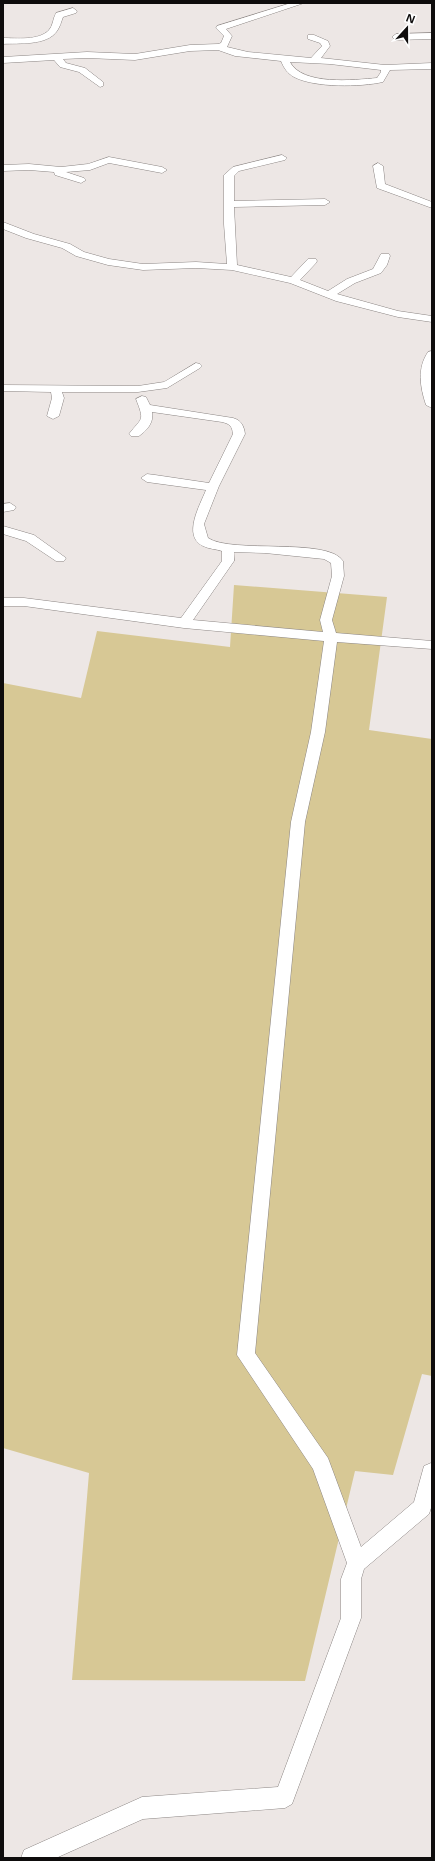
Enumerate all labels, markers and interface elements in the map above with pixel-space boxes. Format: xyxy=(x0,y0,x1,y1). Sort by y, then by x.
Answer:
north arrow xyxy=(387,8,427,48)
text: N xyxy=(404,10,418,27)

